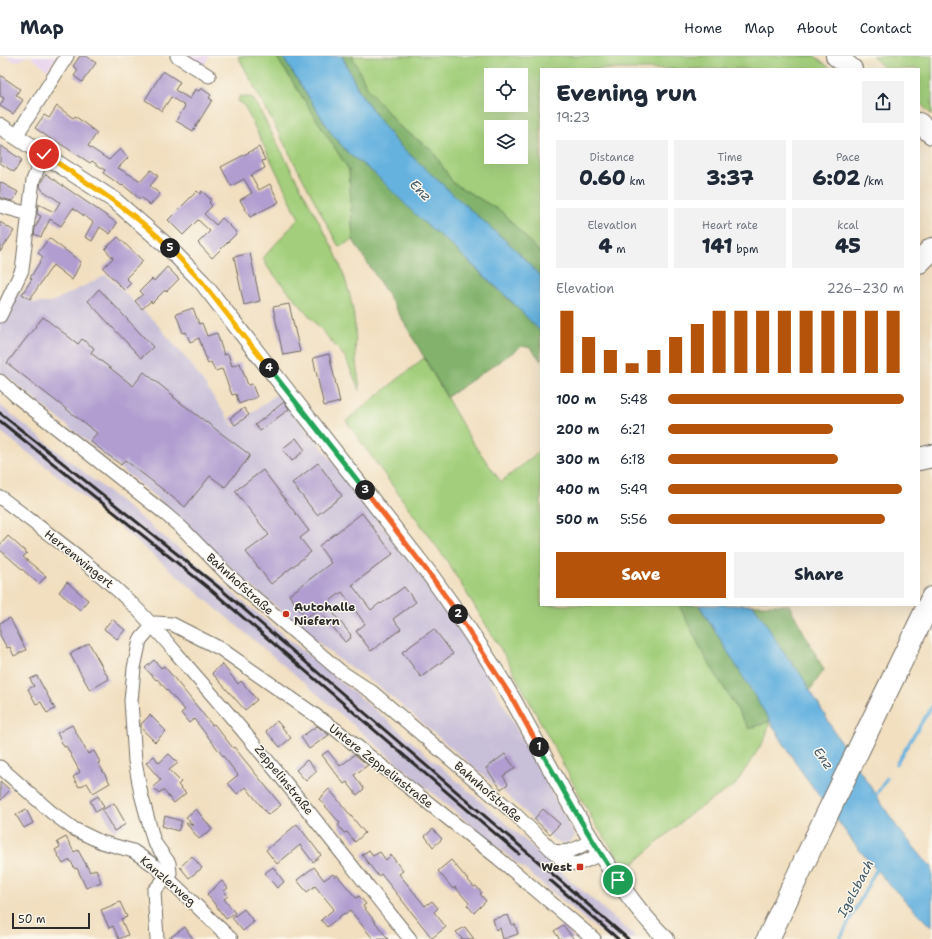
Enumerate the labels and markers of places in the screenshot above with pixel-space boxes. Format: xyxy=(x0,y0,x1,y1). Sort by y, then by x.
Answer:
pin xyxy=(27,137,61,171)
pin: 5 xyxy=(160,238,180,258)
pin: 4 xyxy=(259,358,279,378)
pin: 3 xyxy=(355,480,375,500)
place label: Autohalle Niefern xyxy=(294,599,356,629)
pin: 2 xyxy=(448,604,468,624)
marker: Autohalle Niefern xyxy=(281,609,291,619)
pin: 1 xyxy=(529,737,549,757)
place label: West xyxy=(541,859,572,875)
marker: West xyxy=(575,862,585,872)
pin xyxy=(601,863,635,897)

